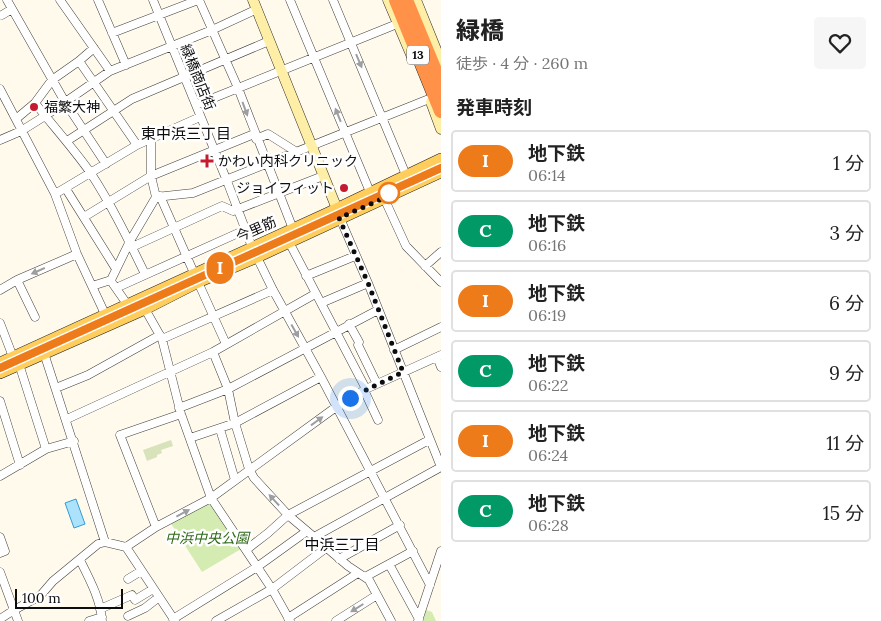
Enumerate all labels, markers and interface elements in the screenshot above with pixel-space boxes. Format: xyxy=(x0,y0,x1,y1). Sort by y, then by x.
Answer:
text: 緑橋 xyxy=(456,15,504,46)
button: heart xyxy=(814,17,866,69)
street label: 緑橋商店街 xyxy=(177,41,219,113)
road number: 13 xyxy=(407,46,429,64)
text: 徒歩 · 4 分 · 260 m xyxy=(456,53,588,73)
one-way arrow xyxy=(355,54,363,68)
text: 発車時刻 xyxy=(456,95,532,119)
place label: 福繁大神 xyxy=(44,98,100,116)
marker: 福繁大神 xyxy=(28,101,40,113)
one-way arrow xyxy=(242,102,249,117)
one-way arrow xyxy=(333,108,341,122)
district label: 東中浜三丁目 xyxy=(141,124,231,143)
text: 地下鉄 xyxy=(528,141,585,165)
text: I xyxy=(482,149,489,172)
text: 1 分 xyxy=(833,151,864,175)
place label: かわい内科クリニック xyxy=(218,152,358,170)
marker: かわい内科クリニック xyxy=(200,154,214,168)
text: 06:14 xyxy=(528,165,566,185)
place label: ジョイフィット xyxy=(236,179,334,197)
marker: ジョイフィット xyxy=(338,182,350,194)
unlabelled marker xyxy=(378,182,400,204)
text: 地下鉄 xyxy=(528,211,585,235)
street label: 今里筋 xyxy=(233,212,279,246)
text: C xyxy=(479,219,492,242)
text: 3 分 xyxy=(829,221,864,245)
text: 06:16 xyxy=(528,235,566,255)
line badge: I xyxy=(204,252,236,284)
text: I xyxy=(217,256,223,279)
one-way arrow xyxy=(31,267,45,275)
text: 地下鉄 xyxy=(528,281,585,305)
text: I xyxy=(482,289,489,312)
text: 6 分 xyxy=(829,291,864,315)
text: 06:19 xyxy=(528,305,566,325)
one-way arrow xyxy=(291,325,300,338)
text: 地下鉄 xyxy=(528,351,585,375)
text: C xyxy=(479,359,492,382)
text: 9 分 xyxy=(829,361,864,385)
text: 06:22 xyxy=(528,375,568,395)
your location xyxy=(338,386,363,411)
one-way arrow xyxy=(310,415,323,426)
text: 地下鉄 xyxy=(528,421,585,445)
text: I xyxy=(482,429,489,452)
text: 11 分 xyxy=(826,431,864,455)
text: 06:24 xyxy=(528,445,568,465)
text: 地下鉄 xyxy=(528,491,585,515)
one-way arrow xyxy=(268,494,280,506)
text: C xyxy=(479,499,492,522)
text: 15 分 xyxy=(823,501,864,525)
one-way arrow xyxy=(176,508,190,517)
text: 06:28 xyxy=(528,515,569,535)
park label: 中浜中央公園 xyxy=(165,529,251,547)
district label: 中浜三丁目 xyxy=(304,535,380,554)
scale bar xyxy=(15,586,122,609)
text: 100 m xyxy=(22,589,61,607)
one-way arrow xyxy=(350,604,363,613)

